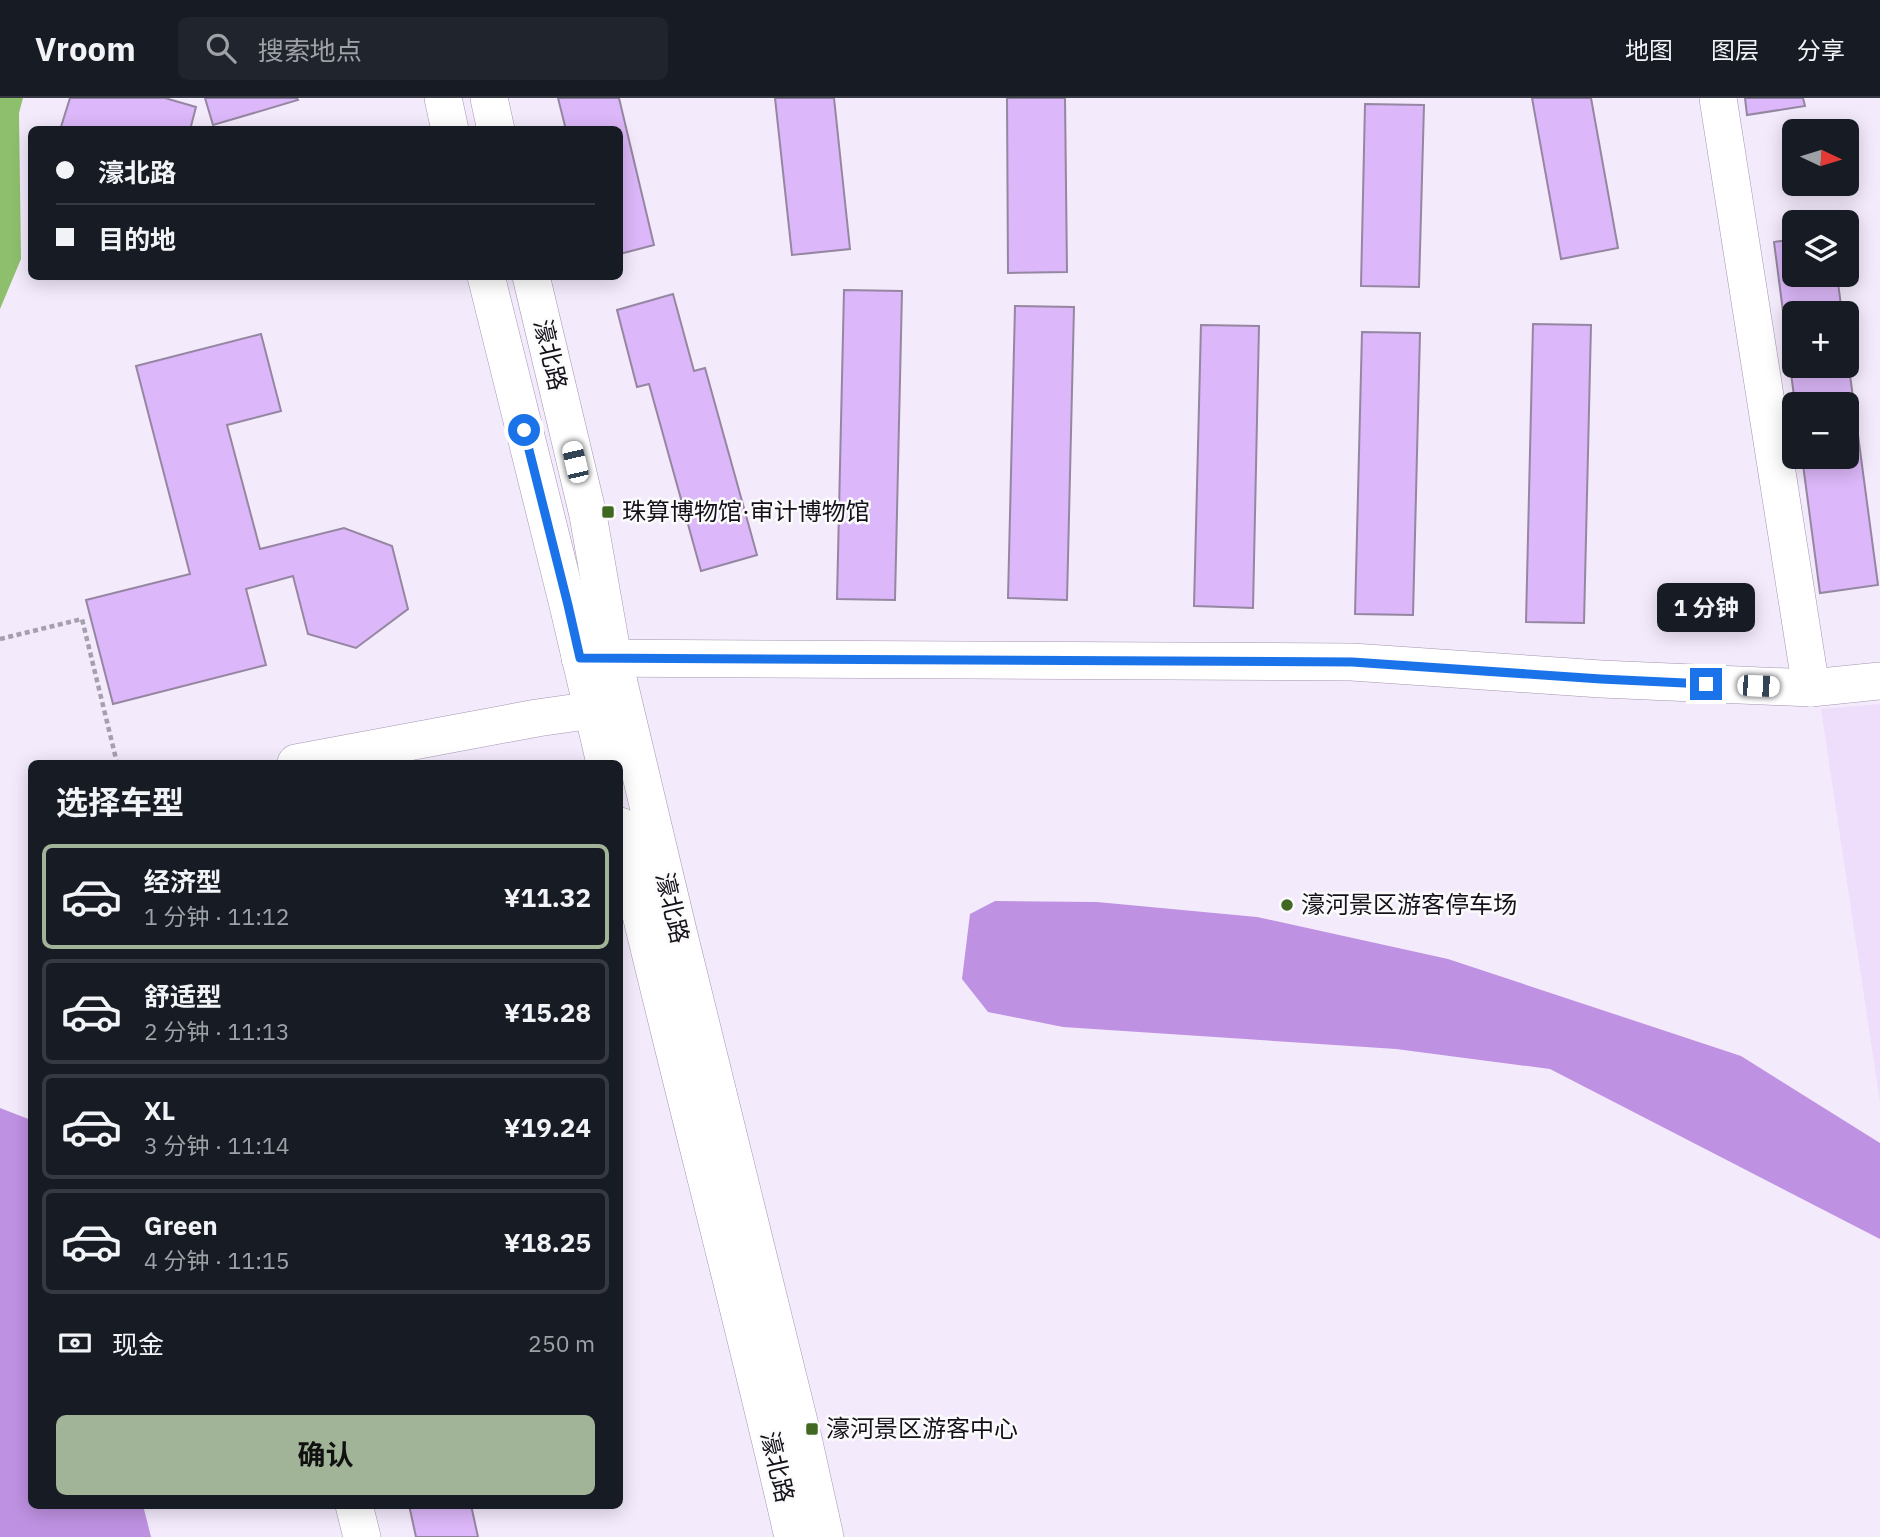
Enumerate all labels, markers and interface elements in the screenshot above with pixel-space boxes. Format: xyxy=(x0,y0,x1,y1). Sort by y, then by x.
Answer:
search box xyxy=(178,17,668,80)
text: Vroom xyxy=(35,27,136,70)
icon: search xyxy=(202,29,240,67)
text: 搜索地点 xyxy=(258,33,362,67)
text: 地图 xyxy=(1625,34,1673,66)
text: 图层 xyxy=(1711,34,1759,66)
text: 分享 xyxy=(1797,34,1845,66)
north arrow xyxy=(1782,119,1858,196)
map controls xyxy=(1782,119,1859,469)
text: 濠北路 xyxy=(98,155,176,189)
button: layers xyxy=(1782,210,1859,287)
text: 目的地 xyxy=(98,222,176,256)
button: + xyxy=(1782,301,1859,378)
street label: 濠北路 xyxy=(527,316,575,393)
button: − xyxy=(1782,392,1859,469)
route start xyxy=(508,414,540,446)
car xyxy=(561,439,590,485)
place label: 珠算博物馆·审计博物馆 xyxy=(622,495,870,527)
marker: 珠算博物馆·审计博物馆 xyxy=(600,504,616,520)
callout: 1 分钟 xyxy=(1657,582,1755,632)
text: 1 分钟 xyxy=(1673,592,1739,622)
route end xyxy=(1690,668,1722,700)
car xyxy=(1737,675,1780,697)
text: 选择车型 xyxy=(56,781,184,823)
text: 经济型 xyxy=(144,864,222,898)
icon: car xyxy=(60,865,123,928)
street label: 濠北路 xyxy=(649,869,697,946)
text: ¥11.32 xyxy=(504,880,591,914)
place label: 濠河景区游客停车场 xyxy=(1301,888,1517,920)
marker: 濠河景区游客停车场 xyxy=(1279,897,1295,913)
text: 1 分钟 · 11:12 xyxy=(144,901,290,931)
text: 舒适型 xyxy=(144,979,222,1013)
icon: car xyxy=(60,980,123,1043)
text: ¥15.28 xyxy=(504,995,591,1029)
text: 2 分钟 · 11:13 xyxy=(144,1016,290,1046)
text: XL xyxy=(144,1093,175,1127)
icon: car xyxy=(60,1095,123,1158)
text: ¥19.24 xyxy=(504,1110,591,1144)
text: 3 分钟 · 11:14 xyxy=(144,1130,290,1160)
text: Green xyxy=(144,1208,218,1242)
icon: car xyxy=(60,1210,123,1273)
text: ¥18.25 xyxy=(504,1225,591,1259)
text: 4 分钟 · 11:15 xyxy=(144,1245,290,1275)
icon: cash xyxy=(56,1324,94,1362)
text: 现金 xyxy=(112,1327,164,1361)
text: 250 m xyxy=(528,1328,595,1358)
place label: 濠河景区游客中心 xyxy=(826,1412,1018,1444)
button: 确认 xyxy=(56,1415,595,1495)
marker: 濠河景区游客中心 xyxy=(804,1421,820,1437)
street label: 濠北路 xyxy=(754,1428,802,1505)

